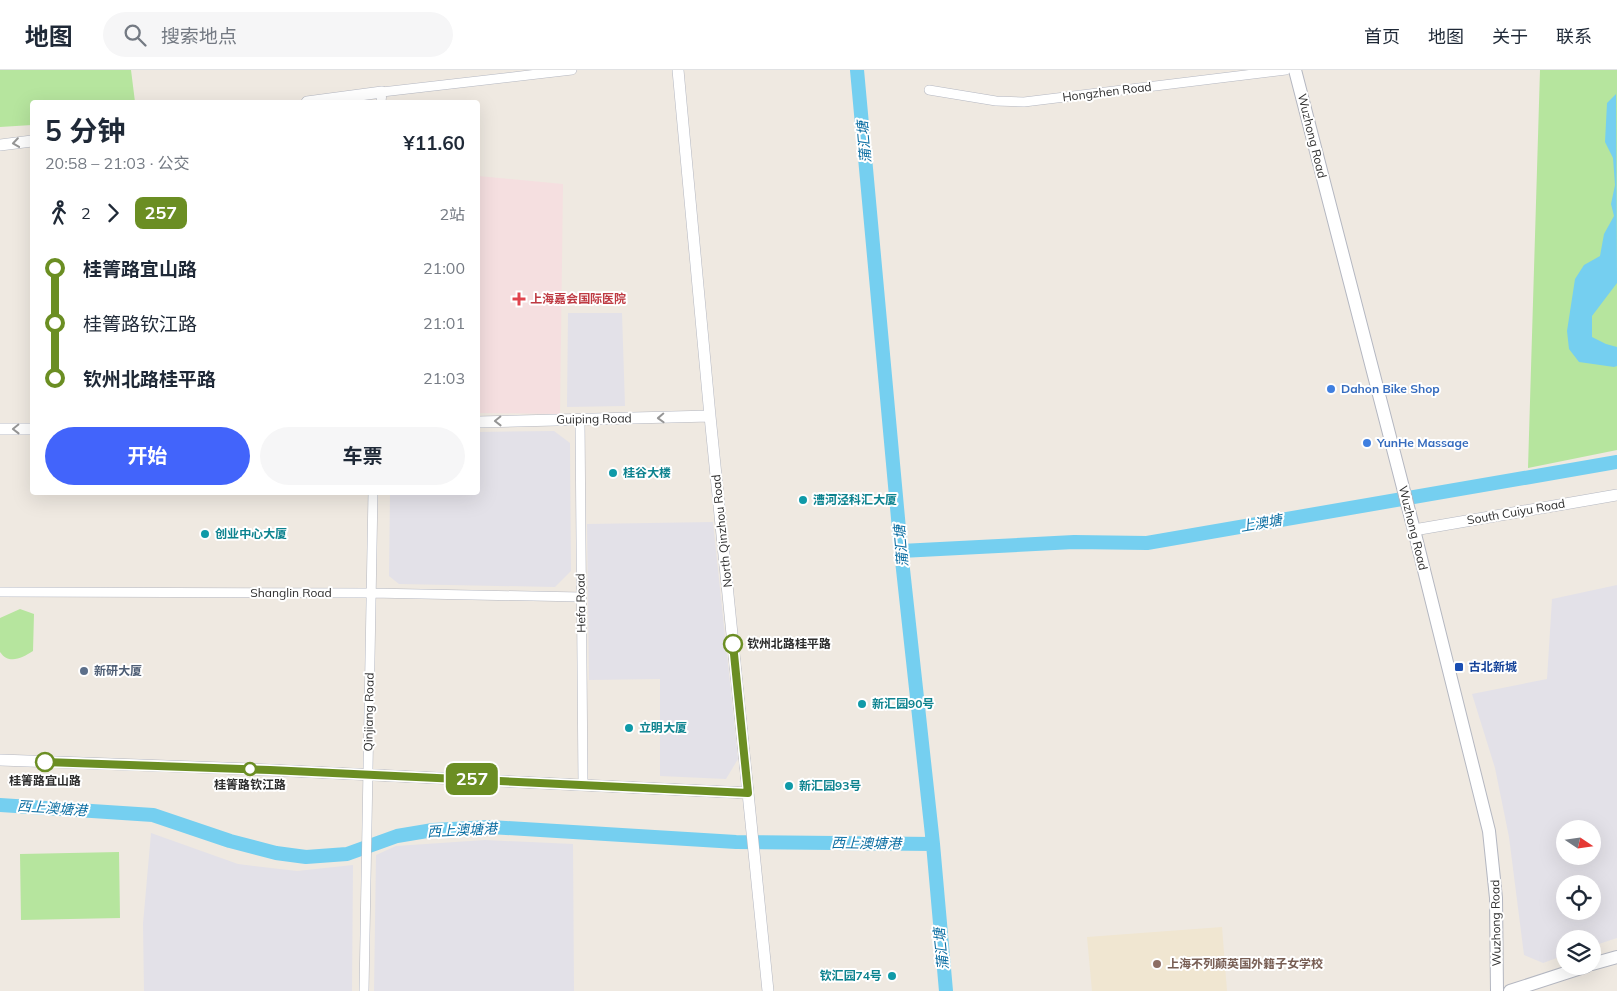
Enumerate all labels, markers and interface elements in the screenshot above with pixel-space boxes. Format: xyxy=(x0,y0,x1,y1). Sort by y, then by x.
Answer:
search box xyxy=(103,12,453,57)
text: 地图 xyxy=(25,21,73,51)
icon: search xyxy=(121,21,149,49)
text: 搜索地点 xyxy=(161,24,237,48)
text: 首页 xyxy=(1364,25,1400,48)
text: 地图 xyxy=(1428,25,1464,48)
text: 关于 xyxy=(1492,25,1528,48)
text: 联系 xyxy=(1556,25,1592,48)
street label: Hongzhen Road xyxy=(1062,79,1152,104)
street label: Wuzhong Road xyxy=(1295,92,1330,180)
text: 5 分钟 xyxy=(45,113,125,148)
water label: 蒲汇塘 xyxy=(853,118,875,164)
text: ¥11.60 xyxy=(403,131,465,155)
one-way arrow xyxy=(12,137,20,148)
text: 20:58 – 21:03 · 公交 xyxy=(45,153,190,173)
icon: walk xyxy=(45,199,73,227)
icon: forward xyxy=(99,199,127,227)
text: 257 xyxy=(145,201,177,224)
text: 2 xyxy=(81,203,91,223)
text: 2站 xyxy=(439,204,465,224)
text: 桂箐路宜山路 xyxy=(83,257,197,281)
text: 21:00 xyxy=(423,258,465,278)
place label: 上海嘉会国际医院 xyxy=(530,291,626,306)
marker: 上海嘉会国际医院 xyxy=(512,292,526,306)
text: 桂箐路钦江路 xyxy=(83,312,197,336)
text: 21:01 xyxy=(423,313,465,333)
text: 钦州北路桂平路 xyxy=(83,367,216,391)
text: 21:03 xyxy=(423,368,465,388)
place label: Dahon Bike Shop xyxy=(1341,381,1440,396)
marker: Dahon Bike Shop xyxy=(1325,383,1337,395)
street label: Guiping Road xyxy=(556,410,632,427)
one-way arrow xyxy=(657,412,665,423)
one-way arrow xyxy=(494,416,502,426)
one-way arrow xyxy=(12,424,20,434)
button: 开始 xyxy=(45,427,250,485)
button: 车票 xyxy=(260,427,465,485)
place label: YunHe Massage xyxy=(1376,435,1469,450)
marker: YunHe Massage xyxy=(1361,437,1373,449)
place label: 桂谷大楼 xyxy=(623,465,671,480)
marker: 桂谷大楼 xyxy=(607,467,619,479)
street label: North Qinzhou Road xyxy=(708,474,735,588)
street label: Wuzhong Road xyxy=(1396,484,1431,572)
place label: 漕河泾科汇大厦 xyxy=(813,492,897,507)
marker: 漕河泾科汇大厦 xyxy=(797,494,809,506)
street label: South Cuiyu Road xyxy=(1466,495,1566,528)
water label: 上澳塘 xyxy=(1239,510,1285,536)
water label: 蒲汇塘 xyxy=(890,522,912,568)
place label: 创业中心大厦 xyxy=(215,526,287,541)
marker: 创业中心大厦 xyxy=(199,528,211,540)
street label: Hefa Road xyxy=(572,573,589,633)
street label: Shanglin Road xyxy=(250,585,332,600)
marker: 钦州北路桂平路 xyxy=(723,634,743,654)
place label: 钦州北路桂平路 xyxy=(747,636,831,651)
place label: 古北新城 xyxy=(1469,659,1517,674)
marker: 古北新城 xyxy=(1453,661,1465,673)
place label: 新研大厦 xyxy=(94,663,142,678)
marker: 新研大厦 xyxy=(78,665,90,677)
street label: Qinjiang Road xyxy=(360,672,377,752)
place label: 新汇园90号 xyxy=(872,696,934,711)
marker: 新汇园90号 xyxy=(856,698,868,710)
place label: 立明大厦 xyxy=(639,720,687,735)
marker: 立明大厦 xyxy=(623,722,635,734)
marker: 桂箐路宜山路 xyxy=(35,752,55,772)
marker: 桂箐路钦江路 xyxy=(243,762,257,776)
line badge: 257 xyxy=(443,763,501,795)
text: 257 xyxy=(456,767,488,790)
place label: 桂箐路宜山路 xyxy=(9,773,81,788)
place label: 桂箐路钦江路 xyxy=(214,777,286,792)
place label: 新汇园93号 xyxy=(799,778,861,793)
marker: 新汇园93号 xyxy=(783,780,795,792)
water label: 西上澳塘港 xyxy=(16,797,90,820)
water label: 西上澳塘港 xyxy=(427,819,499,841)
north arrow xyxy=(1556,820,1601,865)
map controls xyxy=(1556,820,1601,975)
water label: 西上澳塘港 xyxy=(831,833,903,853)
button: locate xyxy=(1556,875,1601,920)
street label: Wuzhong Road xyxy=(1487,880,1504,966)
water label: 蒲汇塘 xyxy=(930,925,952,971)
button: layers xyxy=(1556,930,1601,975)
place label: 上海不列颠英国外籍子女学校 xyxy=(1167,956,1323,971)
marker: 上海不列颠英国外籍子女学校 xyxy=(1151,958,1163,970)
place label: 钦汇园74号 xyxy=(820,968,882,983)
marker: 钦汇园74号 xyxy=(886,970,898,982)

